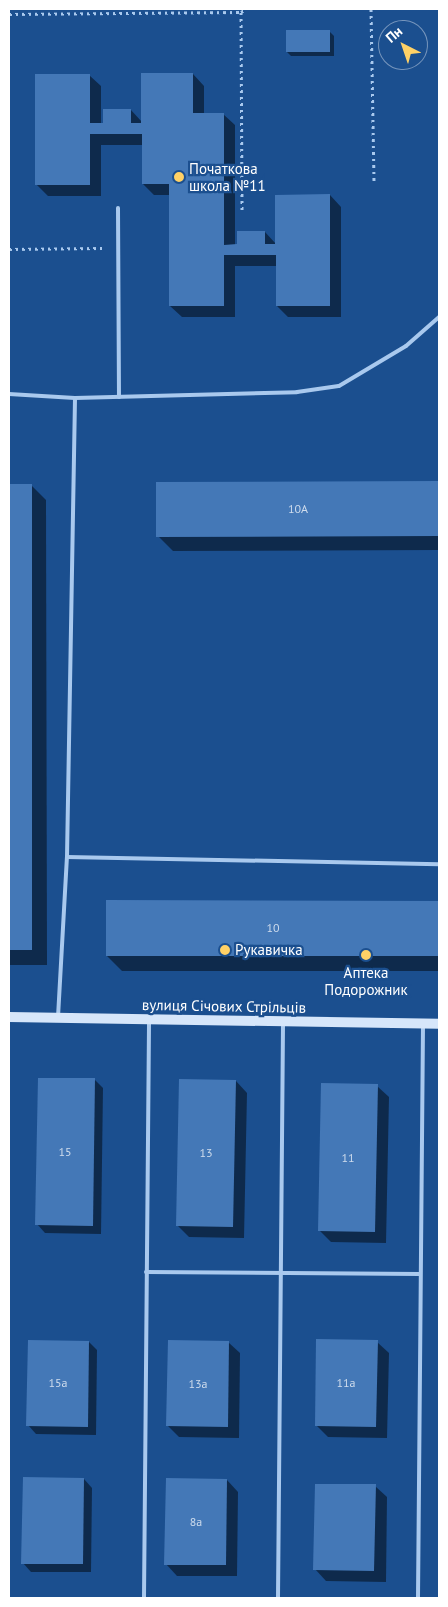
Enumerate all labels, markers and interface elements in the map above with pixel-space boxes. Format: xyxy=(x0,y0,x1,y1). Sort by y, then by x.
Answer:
north arrow xyxy=(378,20,428,70)
text: Пн xyxy=(382,22,406,47)
place label: Початкова школа №11 xyxy=(189,159,266,194)
marker: Початкова школа №11 xyxy=(173,171,185,183)
house number: 10А xyxy=(288,502,308,516)
house number: 10 xyxy=(266,921,280,935)
place label: Рукавичка xyxy=(235,941,303,959)
marker: Рукавичка xyxy=(219,944,231,956)
marker: Аптека Подорожник xyxy=(360,949,372,961)
place label: Аптека Подорожник xyxy=(324,963,408,998)
street label: вулиця Січових Стрільців xyxy=(142,996,306,1016)
house number: 15 xyxy=(58,1145,72,1159)
house number: 13 xyxy=(199,1146,213,1160)
house number: 11 xyxy=(341,1151,355,1165)
house number: 15а xyxy=(48,1376,68,1390)
house number: 11а xyxy=(336,1376,356,1390)
house number: 13а xyxy=(188,1377,208,1391)
house number: 8а xyxy=(190,1515,202,1529)

